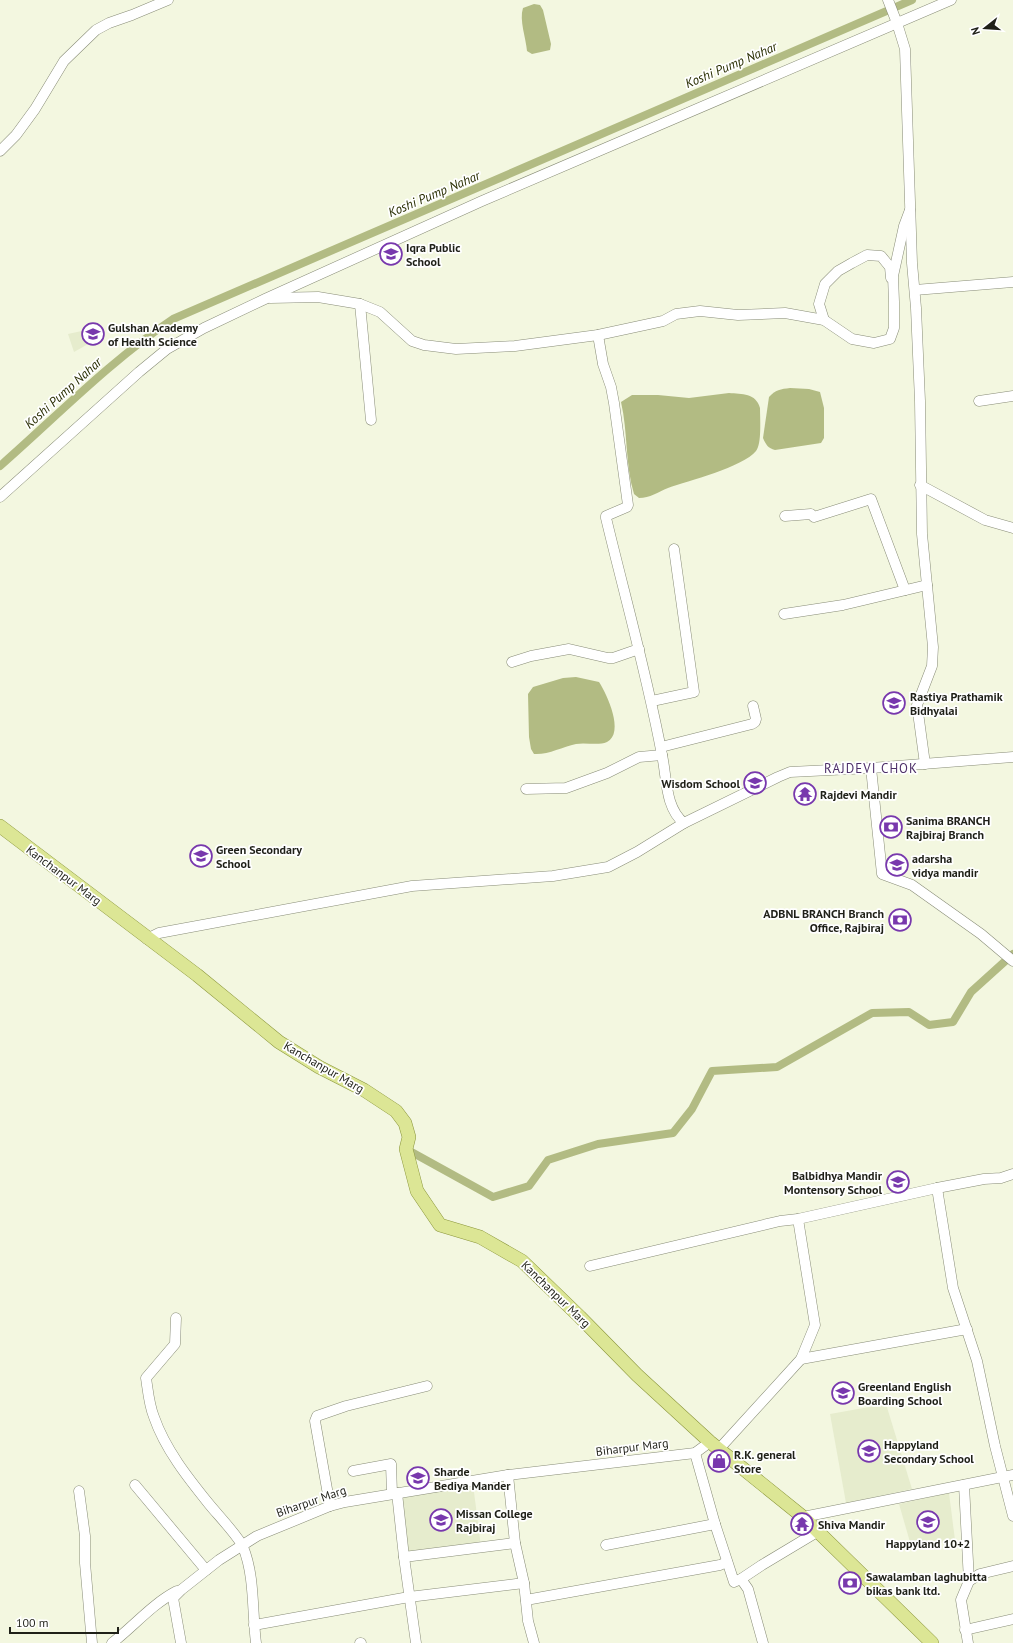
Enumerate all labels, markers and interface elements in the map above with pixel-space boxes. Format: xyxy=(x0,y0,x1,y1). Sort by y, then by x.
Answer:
north arrow xyxy=(965,8,1005,48)
text: N xyxy=(968,25,983,36)
water label: Koshi Pump Nahar xyxy=(682,38,780,92)
water label: Koshi Pump Nahar xyxy=(385,167,483,221)
place label: Iqra Public School xyxy=(406,240,460,269)
school or university icon: Iqra Public School xyxy=(378,241,404,267)
place label: Gulshan Academy of Health Science xyxy=(108,320,198,349)
school or university icon: Gulshan Academy of Health Science xyxy=(80,321,106,347)
water label: Koshi Pump Nahar xyxy=(21,353,106,432)
place label: Rastiya Prathamik Bidhyalai xyxy=(910,689,1003,718)
school or university icon: Rastiya Prathamik Bidhyalai xyxy=(881,690,907,716)
district label: RAJDEVI CHOK xyxy=(824,760,918,777)
school or university icon: Wisdom School xyxy=(742,770,768,796)
place label: Wisdom School xyxy=(661,776,740,791)
temple icon: Rajdevi Mandir xyxy=(792,781,818,807)
place label: Rajdevi Mandir xyxy=(820,787,898,802)
place label: Sanima BRANCH Rajbiraj Branch xyxy=(906,813,990,842)
bank icon: Sanima BRANCH Rajbiraj Branch xyxy=(878,814,904,840)
street label: Kanchanpur Marg xyxy=(23,842,105,908)
place label: Green Secondary School xyxy=(216,842,302,871)
school or university icon: Green Secondary School xyxy=(188,843,214,869)
place label: adarsha vidya mandir xyxy=(911,851,979,880)
school or university icon: adarsha vidya mandir xyxy=(884,852,910,878)
place label: ADBNL BRANCH Branch Office, Rajbiraj xyxy=(763,906,884,935)
bank icon: ADBNL BRANCH Branch Office, Rajbiraj xyxy=(887,907,913,933)
street label: Kanchanpur Marg xyxy=(281,1038,367,1096)
place label: Balbidhya Mandir Montensory School xyxy=(784,1168,883,1197)
school or university icon: Balbidhya Mandir Montensory School xyxy=(885,1169,911,1195)
street label: Kanchanpur Marg xyxy=(518,1257,594,1331)
place label: Greenland English Boarding School xyxy=(858,1379,951,1408)
school or university icon: Greenland English Boarding School xyxy=(830,1380,856,1406)
street label: Biharpur Marg xyxy=(595,1435,669,1459)
place label: Happyland Secondary School xyxy=(884,1437,974,1466)
school or university icon: Happyland Secondary School xyxy=(856,1438,882,1464)
place label: R.K. general Store xyxy=(734,1447,796,1476)
shop icon: R.K. general Store xyxy=(706,1448,732,1474)
place label: Sharde Bediya Mander xyxy=(434,1464,511,1493)
school or university icon: Sharde Bediya Mander xyxy=(405,1465,431,1491)
street label: Biharpur Marg xyxy=(274,1482,348,1520)
place label: Missan College Rajbiraj xyxy=(456,1506,533,1535)
school or university icon: Missan College Rajbiraj xyxy=(428,1507,454,1533)
school or university icon: Happyland 10+2 xyxy=(915,1509,941,1535)
temple icon: Shiva Mandir xyxy=(789,1511,815,1537)
place label: Shiva Mandir xyxy=(818,1517,886,1532)
place label: Happyland 10+2 xyxy=(886,1536,970,1551)
place label: Sawalamban laghubitta bikas bank ltd. xyxy=(866,1569,987,1598)
bank icon: Sawalamban laghubitta bikas bank ltd. xyxy=(837,1570,863,1596)
scale bar xyxy=(10,1609,118,1635)
text: 100 m xyxy=(16,1615,49,1630)

